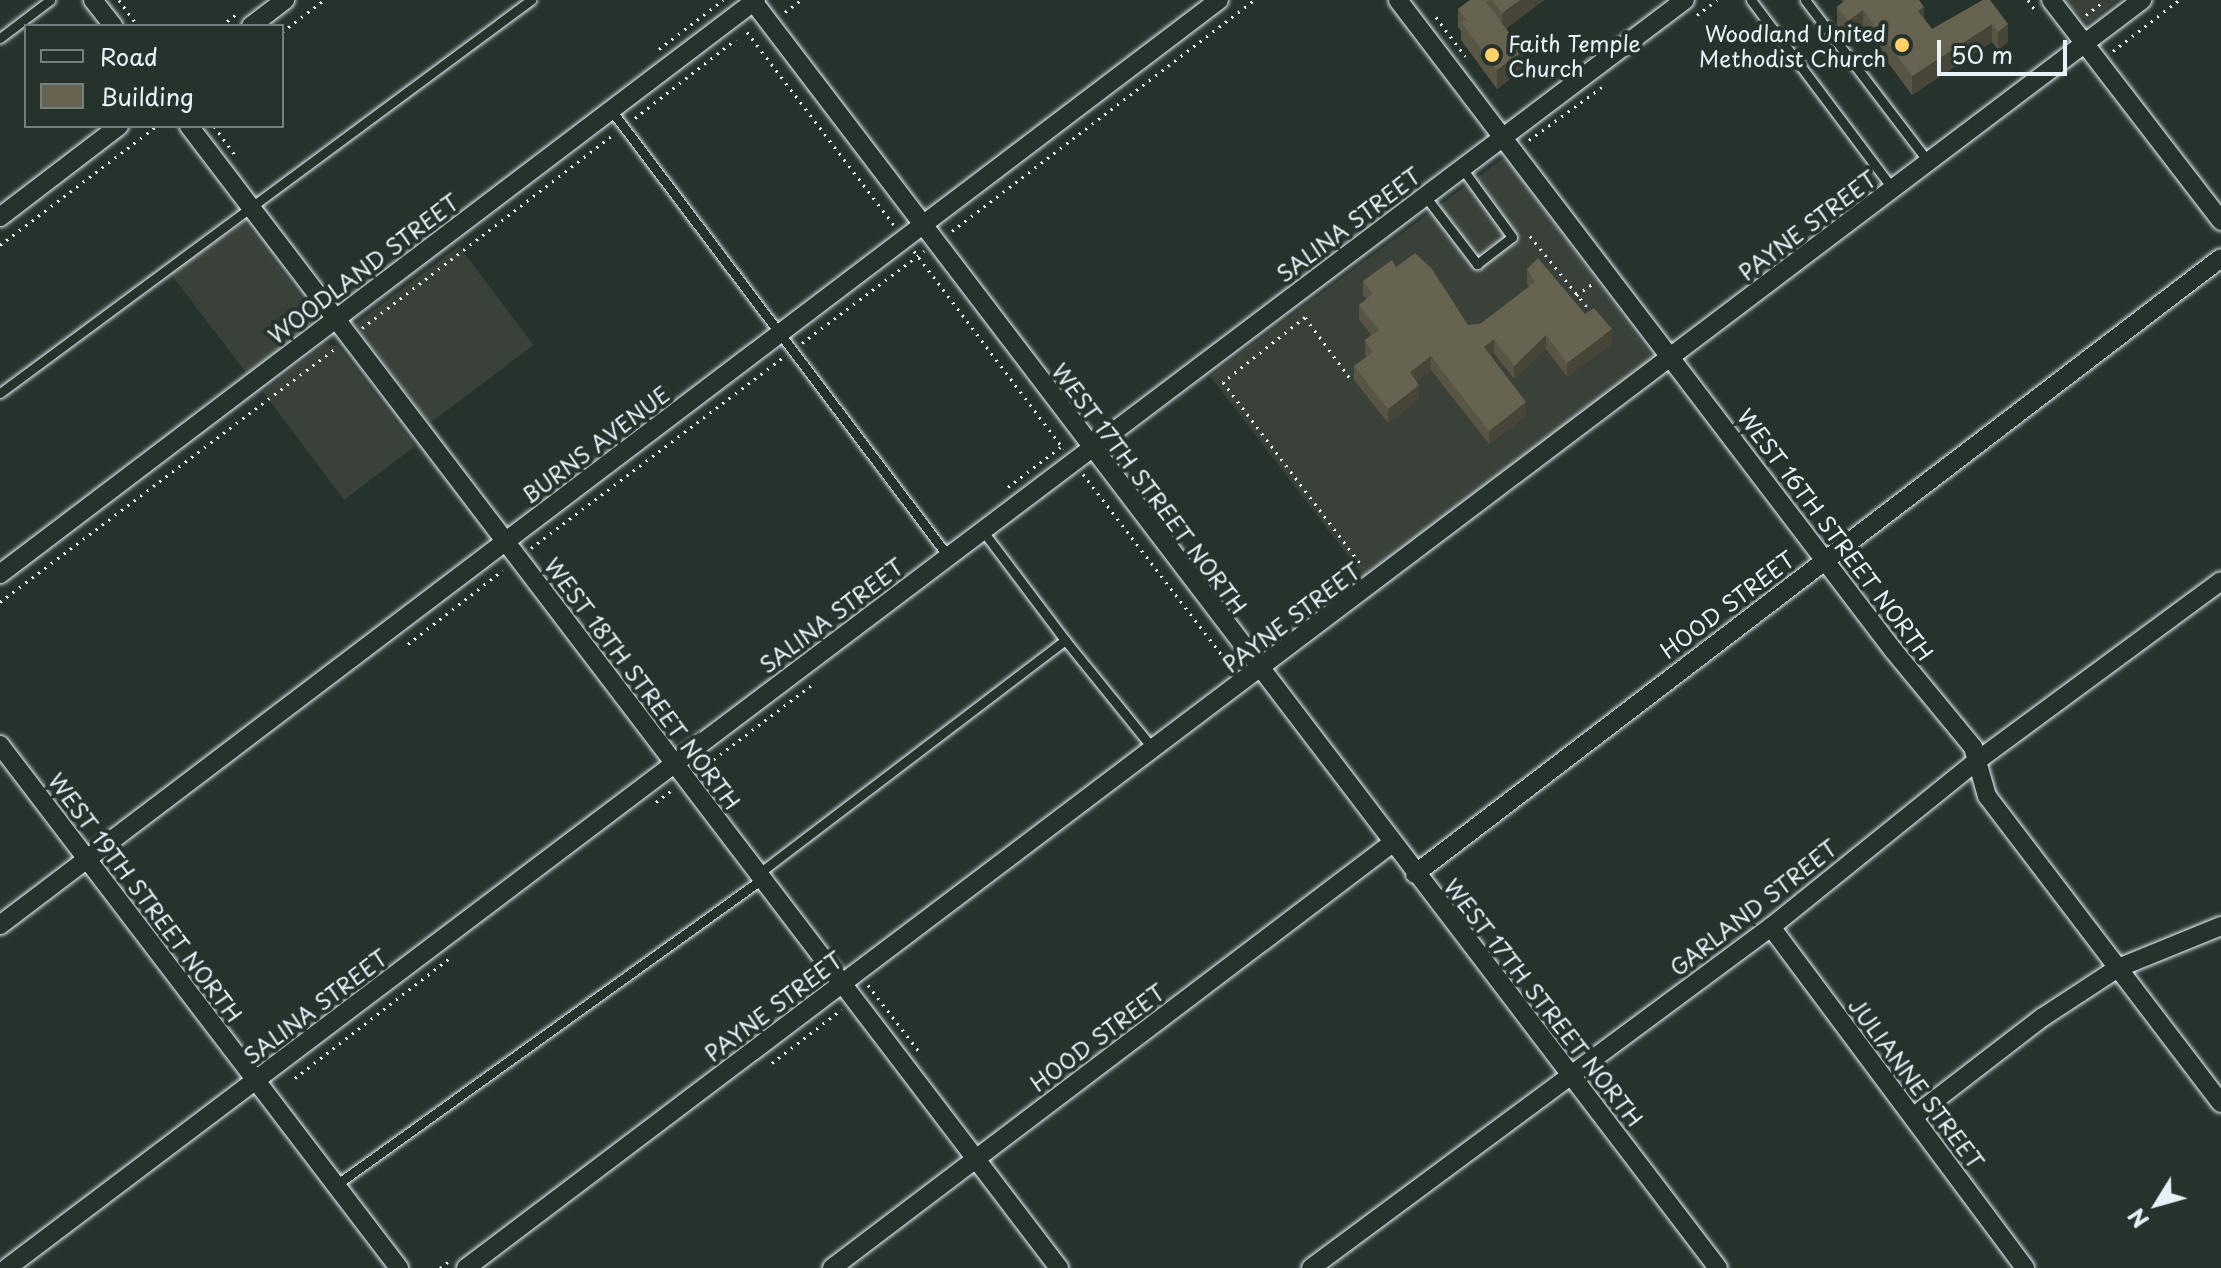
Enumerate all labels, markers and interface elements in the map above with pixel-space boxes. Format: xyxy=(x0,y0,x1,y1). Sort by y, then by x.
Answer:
place label: Woodland United Methodist Church xyxy=(1698,19,1886,70)
legend xyxy=(24,24,284,128)
scale bar xyxy=(1941,24,2071,74)
place label: Faith Temple Church xyxy=(1508,29,1643,80)
marker: Woodland United Methodist Church xyxy=(1893,36,1911,54)
text: 50 m xyxy=(1951,36,2013,72)
text: Road xyxy=(100,38,158,74)
marker: Faith Temple Church xyxy=(1483,46,1501,64)
text: Building xyxy=(100,78,194,114)
street label: SALINA STREET xyxy=(1269,160,1427,288)
street label: PAYNE STREET xyxy=(1732,164,1882,286)
street label: WOODLAND STREET xyxy=(263,188,463,348)
street label: WEST 17TH STREET NORTH xyxy=(1047,357,1253,619)
street label: BURNS AVENUE xyxy=(516,380,674,508)
street label: WEST 16TH STREET NORTH xyxy=(1732,402,1940,666)
street label: HOOD STREET xyxy=(1653,544,1801,664)
street label: SALINA STREET xyxy=(752,551,910,679)
street label: WEST 18TH STREET NORTH xyxy=(540,552,746,814)
street label: PAYNE STREET xyxy=(1216,556,1366,678)
street label: WEST 19TH STREET NORTH xyxy=(43,766,249,1028)
street label: GARLAND STREET xyxy=(1665,834,1841,980)
street label: WEST 17TH STREET NORTH xyxy=(1439,873,1649,1131)
street label: SALINA STREET xyxy=(236,942,394,1070)
street label: PAYNE STREET xyxy=(698,945,848,1067)
street label: HOOD STREET xyxy=(1023,977,1171,1097)
street label: JULIANNE STREET xyxy=(1844,992,1990,1174)
north arrow xyxy=(2117,1164,2197,1244)
text: N xyxy=(2119,1202,2156,1236)

